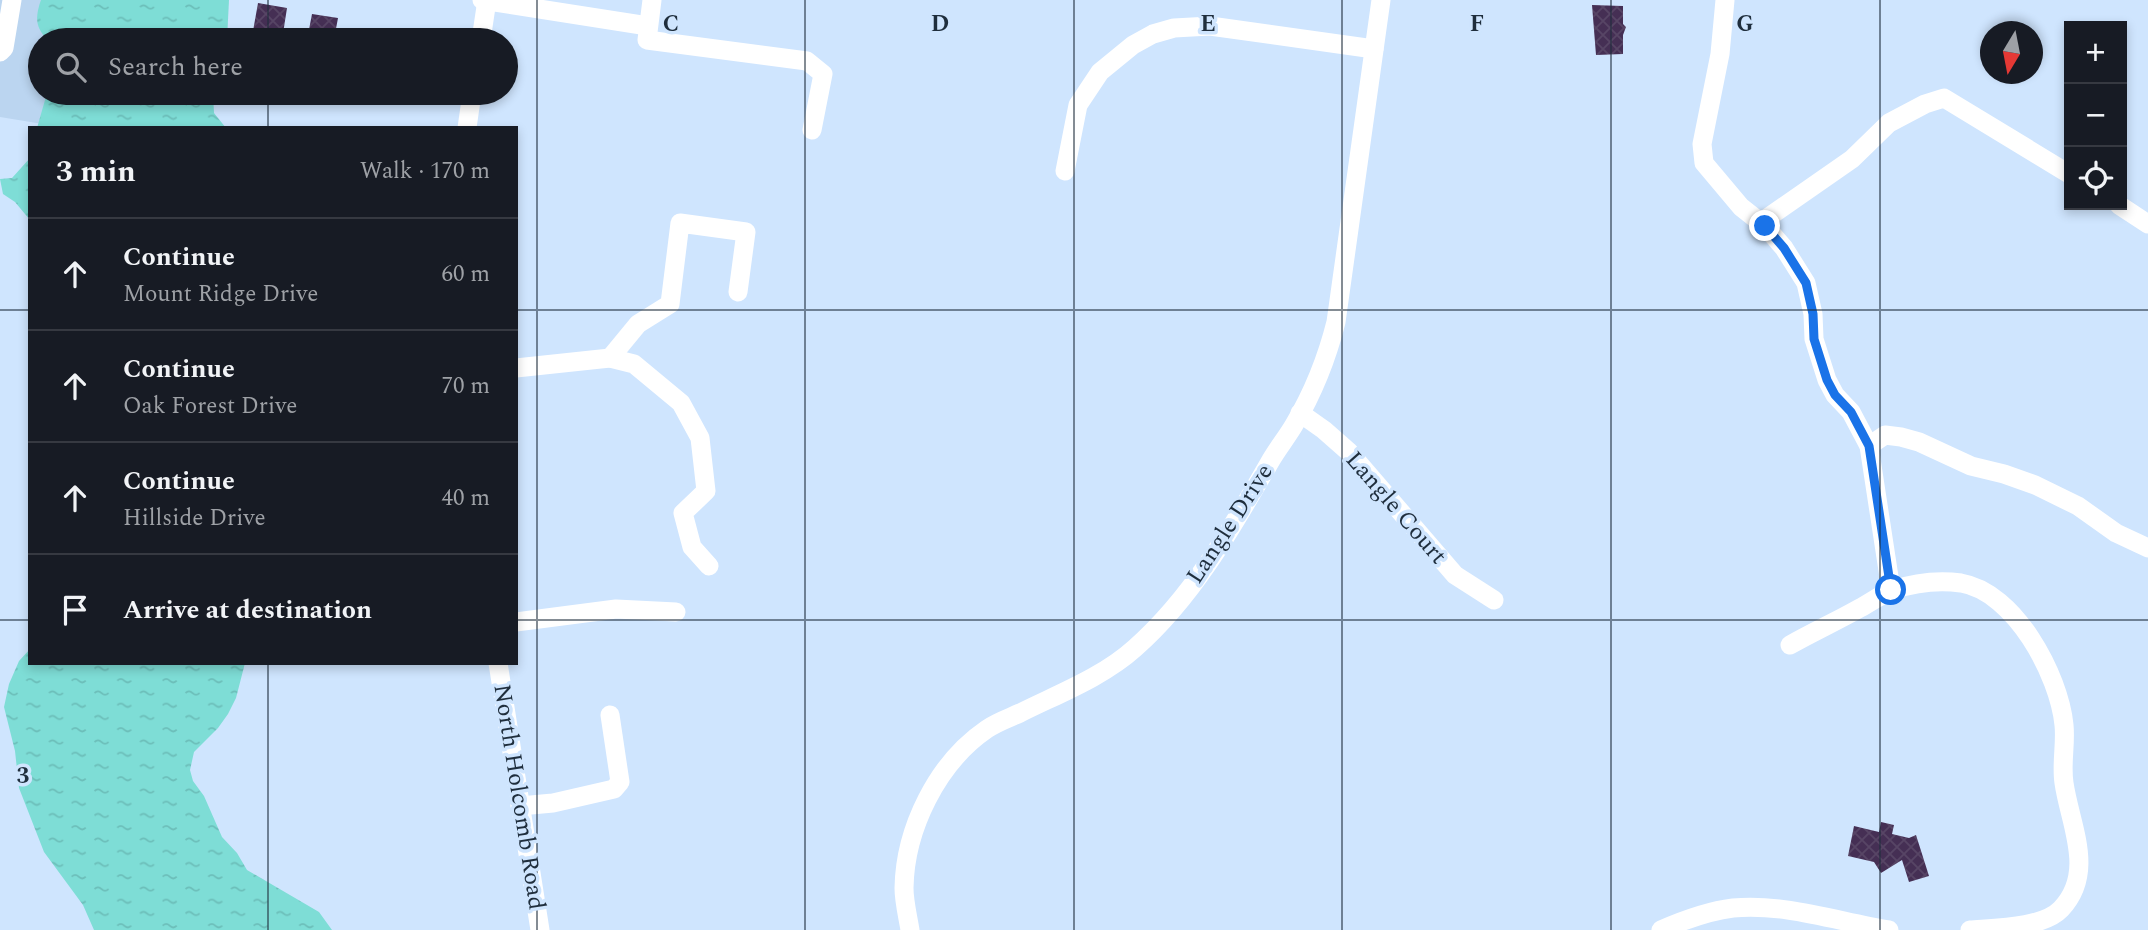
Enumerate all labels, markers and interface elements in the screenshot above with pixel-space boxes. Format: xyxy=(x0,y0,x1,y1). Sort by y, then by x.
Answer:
text: C xyxy=(663,7,679,42)
text: D xyxy=(931,7,949,42)
text: E xyxy=(1200,7,1216,42)
text: F xyxy=(1470,7,1484,42)
text: G xyxy=(1736,7,1754,42)
north arrow xyxy=(1980,21,2043,84)
map controls xyxy=(2064,21,2127,210)
button: + xyxy=(2064,21,2127,84)
search box xyxy=(28,28,518,105)
text: Search here xyxy=(108,47,243,87)
icon: search xyxy=(52,48,90,86)
button: − xyxy=(2064,84,2127,147)
button: locate xyxy=(2064,147,2127,210)
text: 3 min xyxy=(56,149,136,195)
text: Walk · 170 m xyxy=(360,154,490,189)
route end xyxy=(1749,210,1780,241)
text: Continue xyxy=(123,237,235,277)
icon: ahead xyxy=(56,255,94,293)
text: 60 m xyxy=(441,257,490,292)
text: Mount Ridge Drive xyxy=(123,277,318,312)
text: Continue xyxy=(123,349,235,389)
icon: ahead xyxy=(56,367,94,405)
text: 70 m xyxy=(441,369,490,404)
text: Oak Forest Drive xyxy=(123,389,297,424)
street label: Langle Court xyxy=(1336,443,1456,573)
street label: Langle Drive xyxy=(1178,457,1282,591)
text: Continue xyxy=(123,461,235,501)
icon: ahead xyxy=(56,479,94,517)
text: 40 m xyxy=(441,481,490,516)
text: Hillside Drive xyxy=(123,501,266,536)
route start xyxy=(1875,574,1906,605)
text: Arrive at destination xyxy=(123,590,372,630)
icon: arrive xyxy=(56,591,94,629)
street label: North Holcomb Road xyxy=(483,682,555,912)
text: 3 xyxy=(17,759,30,794)

